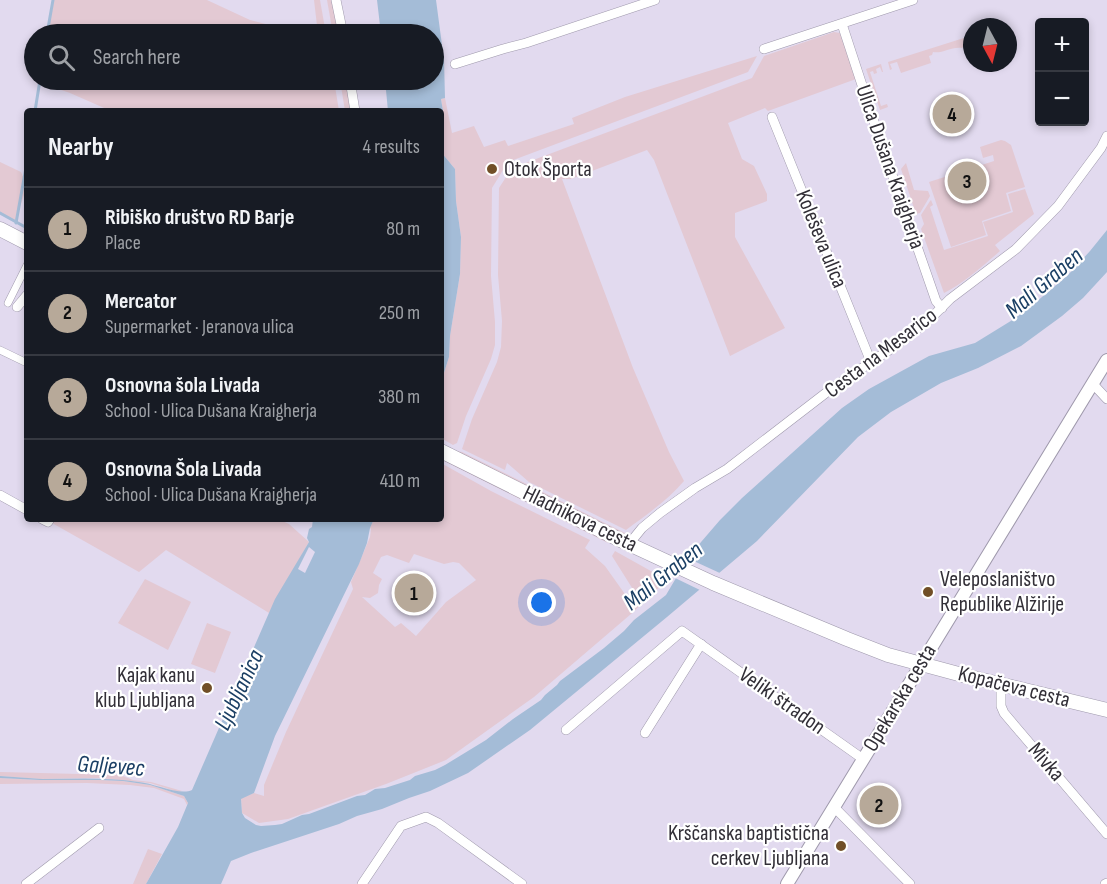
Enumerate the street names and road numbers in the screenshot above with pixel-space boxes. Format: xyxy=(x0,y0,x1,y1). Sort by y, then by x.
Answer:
street label: Ulica Dušana Kraigherja xyxy=(849,81,931,253)
street label: Koleševa ulica xyxy=(789,186,853,292)
street label: Cesta na Mesarico xyxy=(820,302,942,404)
street label: Hladnikova cesta xyxy=(518,480,642,558)
street label: Opekarska cesta xyxy=(857,639,943,757)
street label: Kopačeva cesta xyxy=(955,660,1073,714)
street label: Veliki štradon xyxy=(734,661,830,741)
street label: Mivka xyxy=(1022,737,1070,787)

